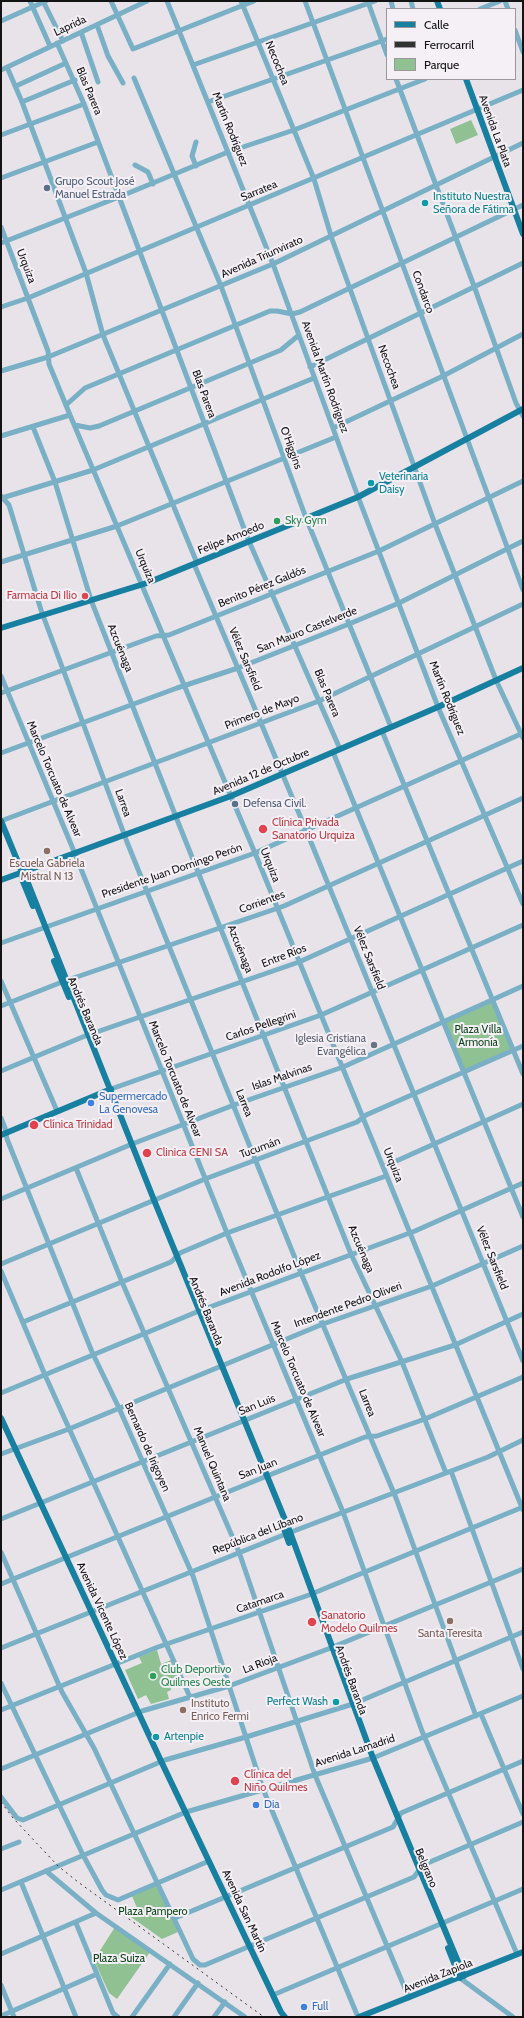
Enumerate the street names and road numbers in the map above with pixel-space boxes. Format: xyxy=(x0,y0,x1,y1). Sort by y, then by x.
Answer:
street label: Laprida xyxy=(52,13,88,39)
street label: Necochea xyxy=(262,39,292,87)
street label: Blas Parera xyxy=(73,65,105,117)
street label: Martín Rodríguez xyxy=(209,90,251,168)
street label: Avenida La Plata xyxy=(476,93,514,169)
street label: Sarratea xyxy=(239,178,279,204)
street label: Avenida Triunvirato xyxy=(219,233,305,281)
street label: Urquiza xyxy=(13,247,39,285)
street label: Condarco xyxy=(409,269,437,315)
street label: Avenida Martín Rodríguez xyxy=(299,319,351,435)
street label: Necochea xyxy=(375,343,403,391)
street label: Blas Parera xyxy=(189,368,219,420)
street label: O'Higgins xyxy=(277,425,305,471)
street label: Felipe Amoedo xyxy=(196,519,266,557)
street label: Urquiza xyxy=(132,547,158,585)
street label: Benito Pérez Galdós xyxy=(216,563,308,611)
street label: San Mauro Castelverde xyxy=(255,604,359,656)
street label: Azcuénaga xyxy=(104,622,136,674)
street label: Vélez Sarsfield xyxy=(226,625,264,693)
street label: Martín Rodríguez xyxy=(426,659,468,737)
street label: Blas Parera xyxy=(311,667,343,719)
street label: Primero de Mayo xyxy=(223,692,301,732)
street label: Marcelo Torcuato de Alvear xyxy=(24,719,84,839)
street label: Avenida 12 de Octubre xyxy=(211,746,311,798)
street label: Larrea xyxy=(112,787,134,819)
street label: Presidente Juan Domingo Perón xyxy=(100,841,244,901)
street label: Urquiza xyxy=(257,846,283,884)
street label: Corrientes xyxy=(237,888,287,916)
street label: Azcuénaga xyxy=(224,923,256,975)
street label: Vélez Sarsfield xyxy=(350,924,388,992)
street label: Entre Ríos xyxy=(260,941,308,971)
street label: Andrés Baranda xyxy=(65,975,105,1047)
street label: Carlos Pellegrini xyxy=(224,1008,298,1044)
street label: Marcelo Torcuato de Alvear xyxy=(146,1019,204,1139)
street label: Islas Malvinas xyxy=(250,1061,314,1093)
street label: Larrea xyxy=(233,1087,255,1119)
street label: Tucumán xyxy=(238,1135,282,1161)
street label: Urquiza xyxy=(380,1146,406,1184)
street label: Azcuénaga xyxy=(345,1223,377,1275)
street label: Vélez Sarsfield xyxy=(473,1224,511,1292)
street label: Avenida Rodolfo López xyxy=(218,1249,322,1299)
street label: Andrés Baranda xyxy=(186,1275,226,1347)
street label: Intendente Pedro Oliveri xyxy=(292,1279,404,1331)
street label: Marcelo Torcuato de Alvear xyxy=(268,1319,328,1439)
street label: Larrea xyxy=(356,1387,378,1419)
street label: San Luis xyxy=(237,1392,277,1418)
street label: Bernardo de Irigoyen xyxy=(121,1400,173,1494)
street label: Manuel Quintana xyxy=(190,1425,234,1503)
street label: San Juan xyxy=(237,1455,279,1483)
street label: República del Líbano xyxy=(211,1511,305,1557)
street label: Avenida Vicente López xyxy=(74,1560,130,1662)
street label: Catamarca xyxy=(234,1588,286,1616)
street label: Andrés Baranda xyxy=(332,1643,370,1717)
street label: La Rioja xyxy=(241,1651,279,1677)
street label: Avenida Lamadrid xyxy=(313,1732,397,1770)
street label: Belgrano xyxy=(412,1846,440,1890)
street label: Avenida San Martín xyxy=(219,1868,269,1954)
street label: Avenida Zapiola xyxy=(402,1956,474,1996)

